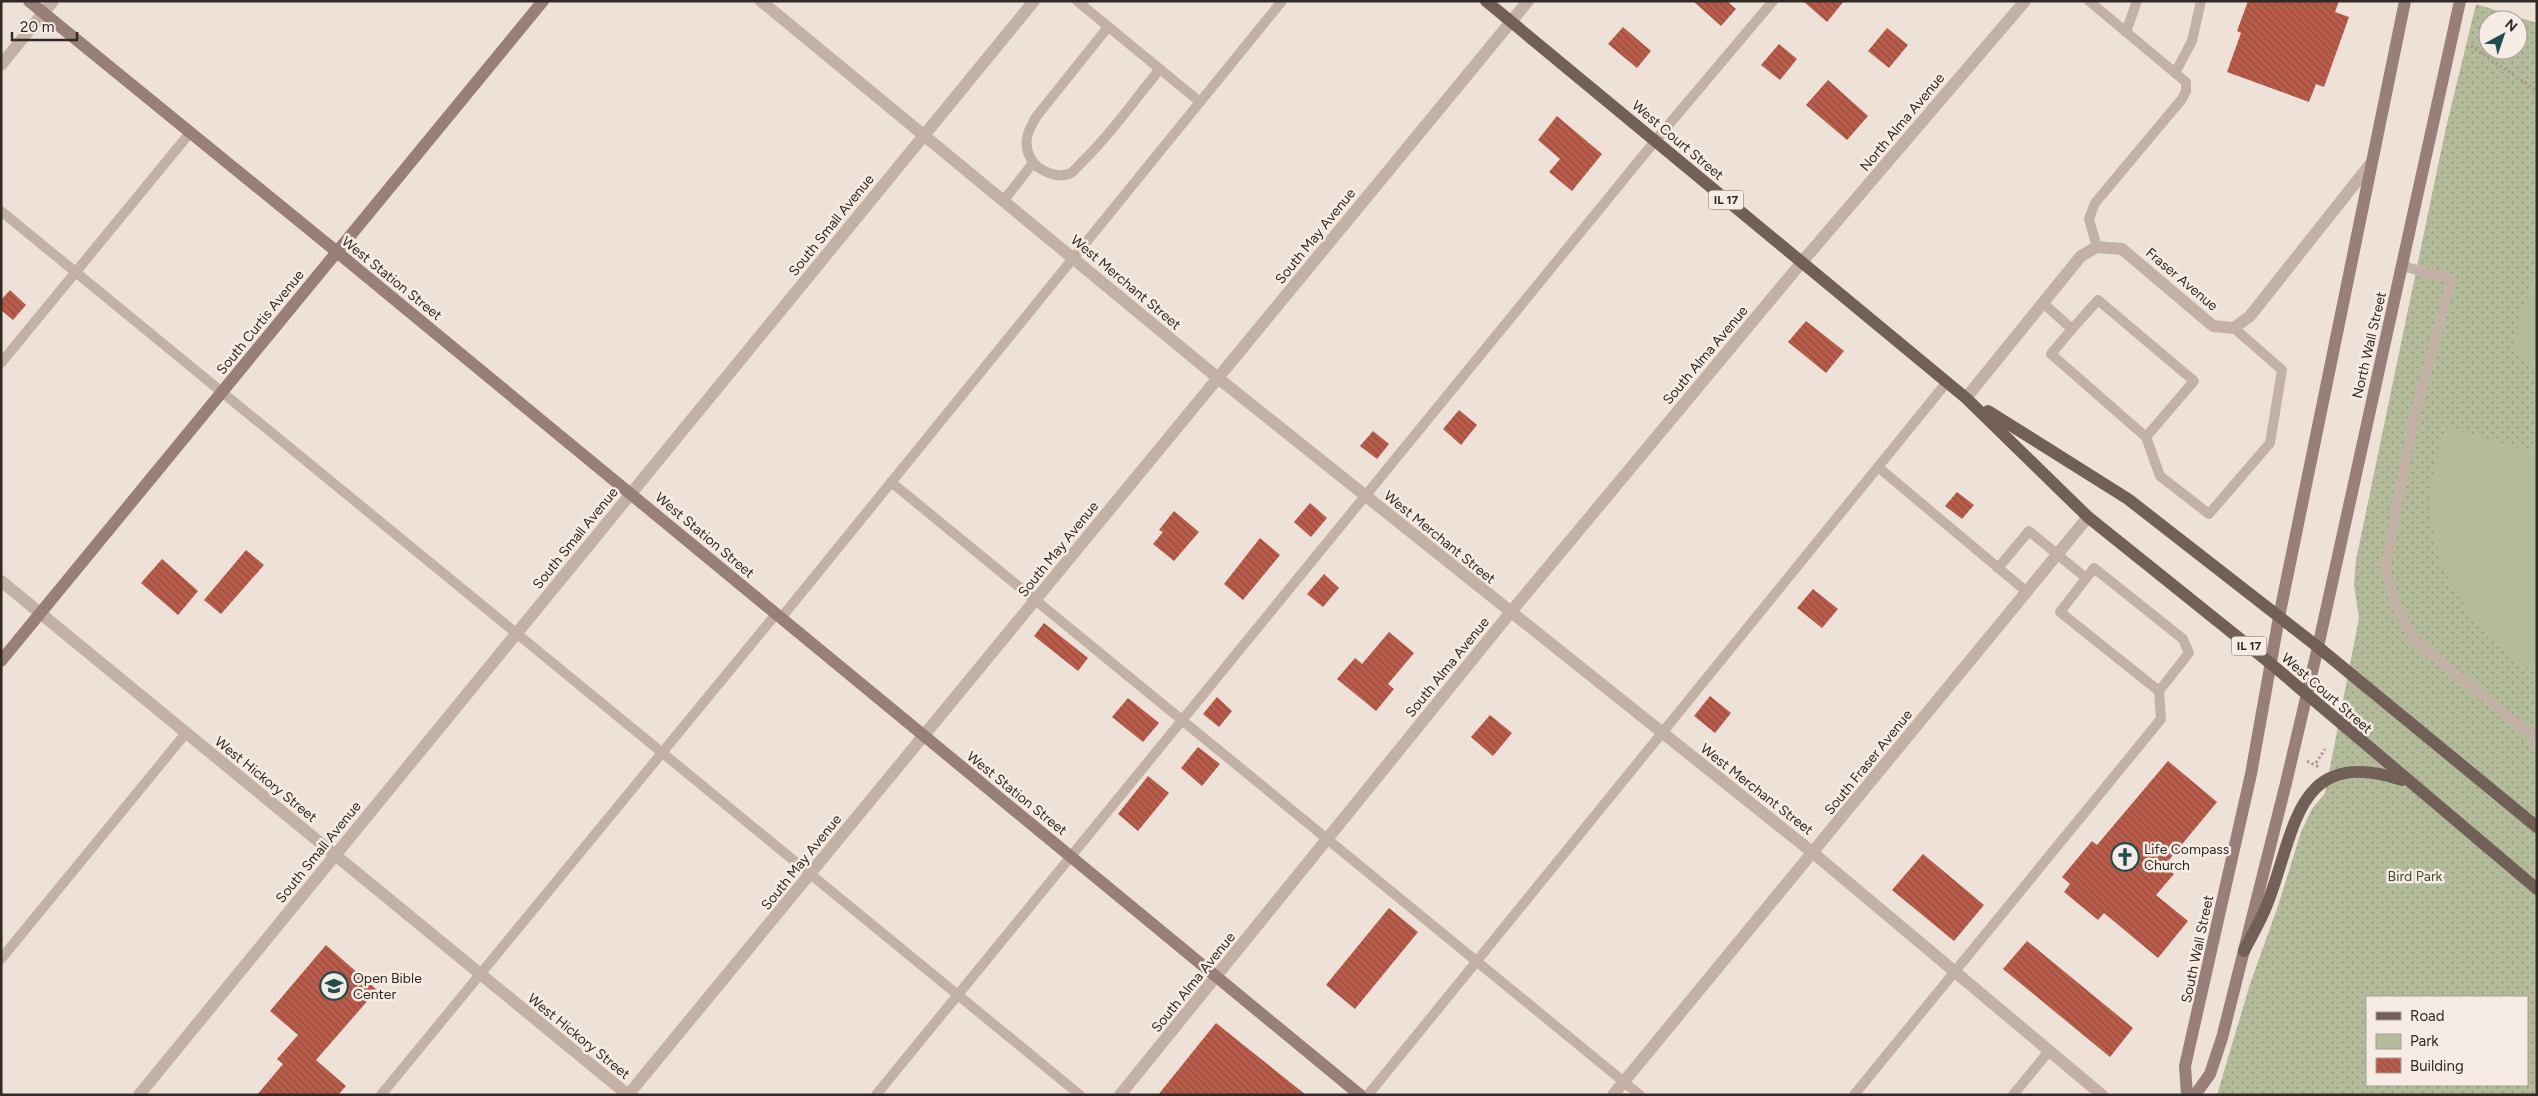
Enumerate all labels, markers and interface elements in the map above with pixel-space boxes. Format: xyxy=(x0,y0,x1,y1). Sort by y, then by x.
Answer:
scale bar xyxy=(12,10,78,42)
north arrow xyxy=(2478,10,2528,60)
text: N xyxy=(2501,15,2521,35)
text: 20 m xyxy=(20,18,54,36)
street label: North Alma Avenue xyxy=(1856,70,1949,175)
street label: West Court Street xyxy=(1628,97,1727,184)
street label: South Small Avenue xyxy=(785,171,878,280)
street label: South May Avenue xyxy=(1272,185,1359,288)
road number: IL 17 xyxy=(1708,190,1744,210)
street label: West Merchant Street xyxy=(1067,231,1184,333)
street label: West Station Street xyxy=(338,233,445,324)
street label: Fraser Avenue xyxy=(2142,244,2222,315)
street label: South Curtis Avenue xyxy=(213,266,308,378)
street label: North Wall Street xyxy=(2349,290,2390,400)
street label: South Alma Avenue xyxy=(1659,302,1752,408)
street label: South Small Avenue xyxy=(529,484,622,593)
street label: West Merchant Street xyxy=(1381,487,1499,588)
street label: West Station Street xyxy=(652,489,758,582)
street label: South May Avenue xyxy=(1015,498,1102,601)
street label: South Alma Avenue xyxy=(1402,614,1493,721)
road number: IL 17 xyxy=(2232,636,2266,656)
street label: West Court Street xyxy=(2278,649,2375,737)
street label: South Fraser Avenue xyxy=(1821,706,1916,818)
street label: West Hickory Street xyxy=(211,733,320,826)
street label: West Merchant Street xyxy=(1697,740,1816,839)
street label: West Station Street xyxy=(963,748,1070,839)
street label: South Small Avenue xyxy=(272,798,365,907)
street label: South May Avenue xyxy=(758,811,845,914)
place label: Life Compass Church xyxy=(2144,841,2229,874)
church icon: Life Compass Church xyxy=(2110,842,2140,872)
park label: Bird Park xyxy=(2388,868,2443,885)
street label: South Wall Street xyxy=(2178,894,2217,1005)
street label: South Alma Avenue xyxy=(1148,929,1239,1036)
place label: Open Bible Center xyxy=(353,970,422,1003)
school or university icon: Open Bible Center xyxy=(319,971,349,1001)
street label: West Hickory Street xyxy=(524,990,633,1083)
legend xyxy=(2366,996,2528,1086)
text: Road xyxy=(2410,1007,2445,1025)
text: Park xyxy=(2410,1032,2439,1050)
text: Building xyxy=(2410,1057,2464,1075)

